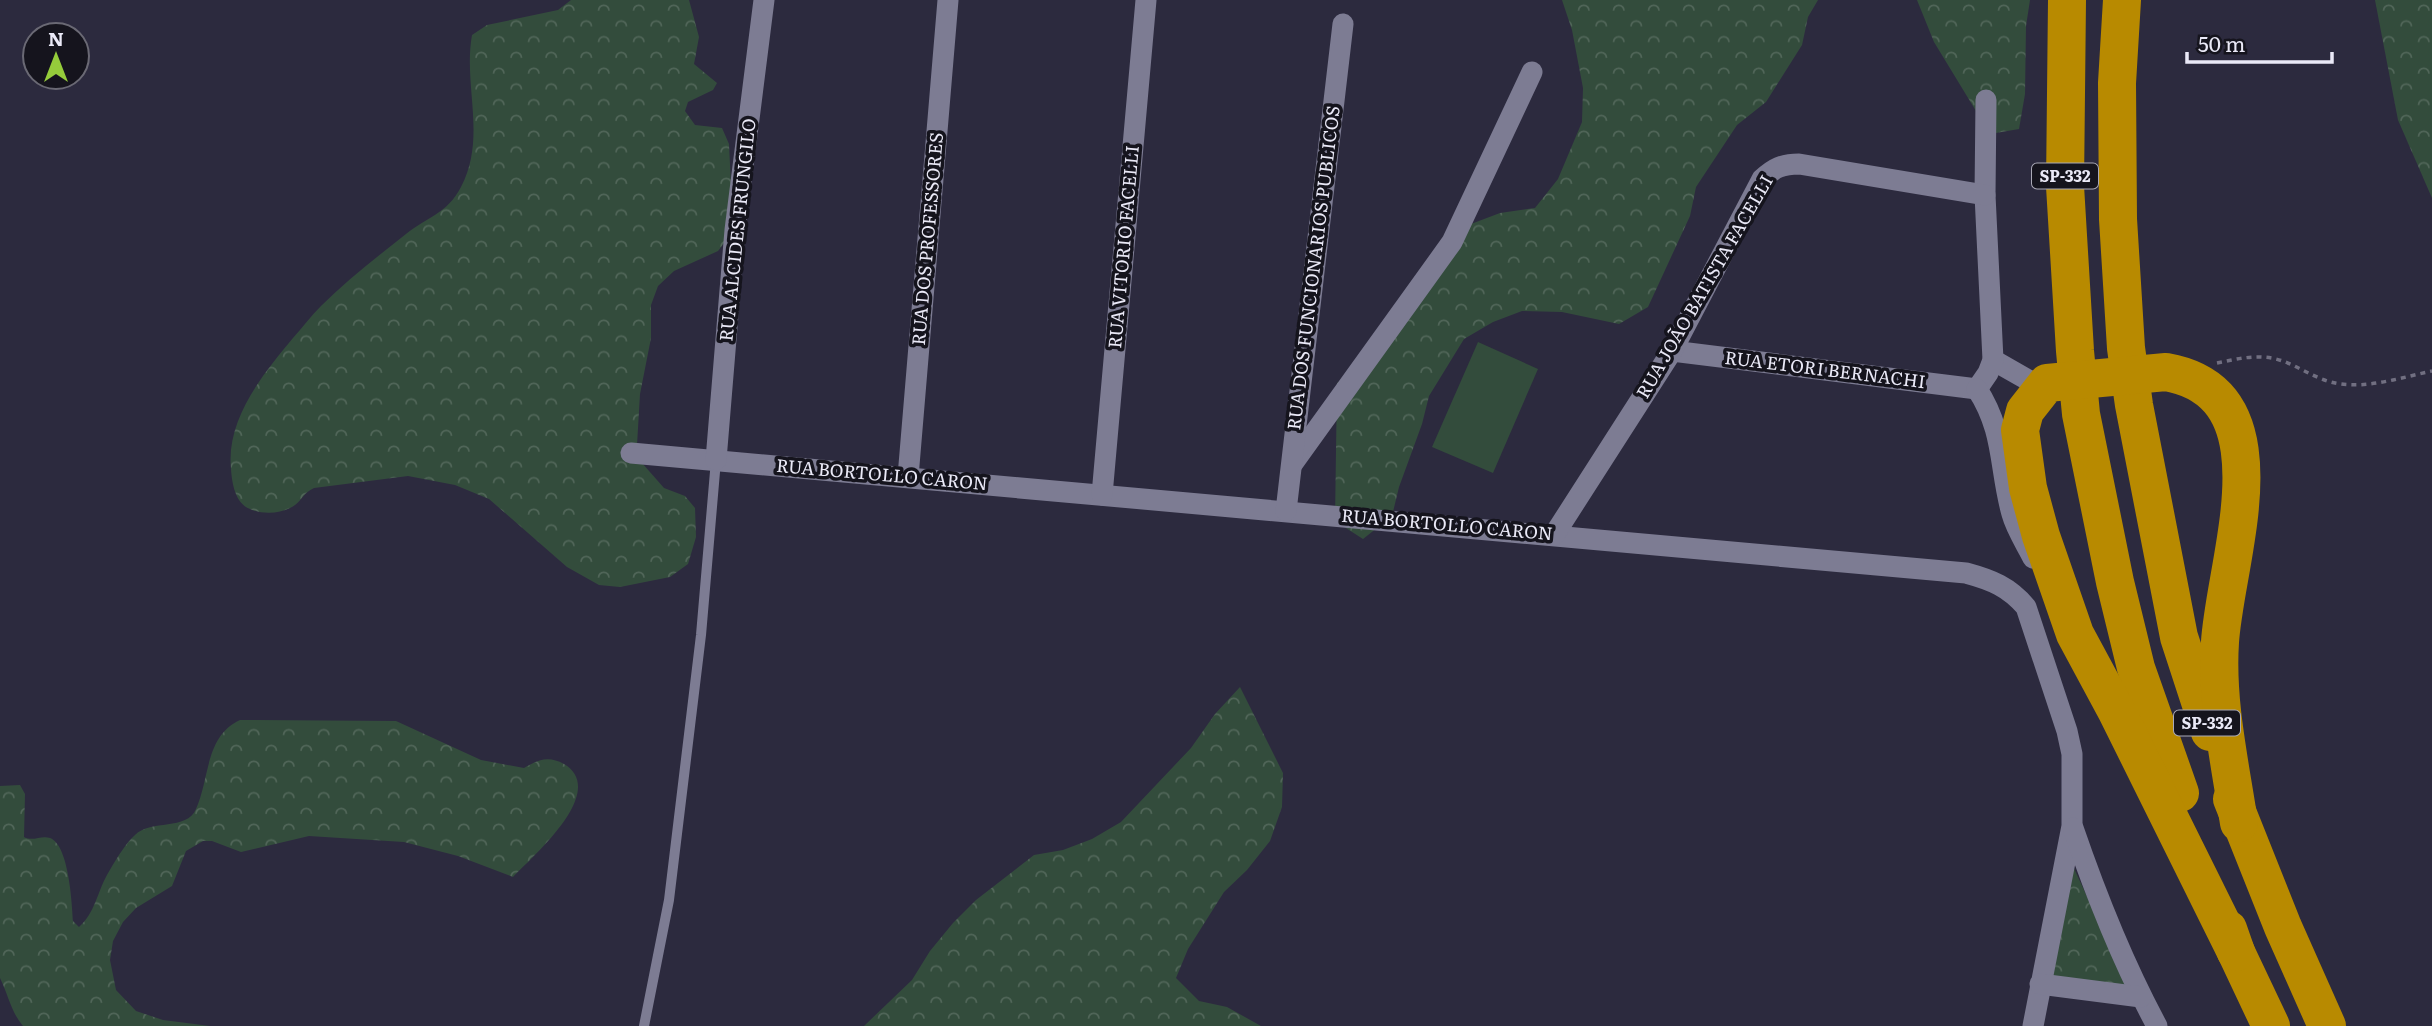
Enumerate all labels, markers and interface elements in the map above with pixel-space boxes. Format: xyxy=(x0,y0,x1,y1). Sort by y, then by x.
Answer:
north arrow xyxy=(21,21,91,91)
scale bar xyxy=(2187,21,2332,65)
text: N xyxy=(48,24,64,52)
text: 50 m xyxy=(2198,27,2245,58)
street label: RUA DOS FUNCIONARIOS PUBLICOS xyxy=(1279,104,1346,432)
street label: RUA ALCIDES FRUNGILO xyxy=(711,117,762,343)
street label: RUA DOS PROFESSORES xyxy=(904,131,949,347)
street label: RUA VITORIO FACELLI xyxy=(1100,144,1145,350)
road number: SP-332 xyxy=(2032,164,2098,188)
street label: RUA JOÃO BATISTA FACELLI xyxy=(1628,169,1779,403)
street label: RUA ETORI BERNACHI xyxy=(1723,343,1927,394)
street label: RUA BORTOLLO CARON xyxy=(775,451,989,496)
street label: RUA BORTOLLO CARON xyxy=(1340,501,1554,546)
road number: SP-332 xyxy=(2174,710,2240,736)

